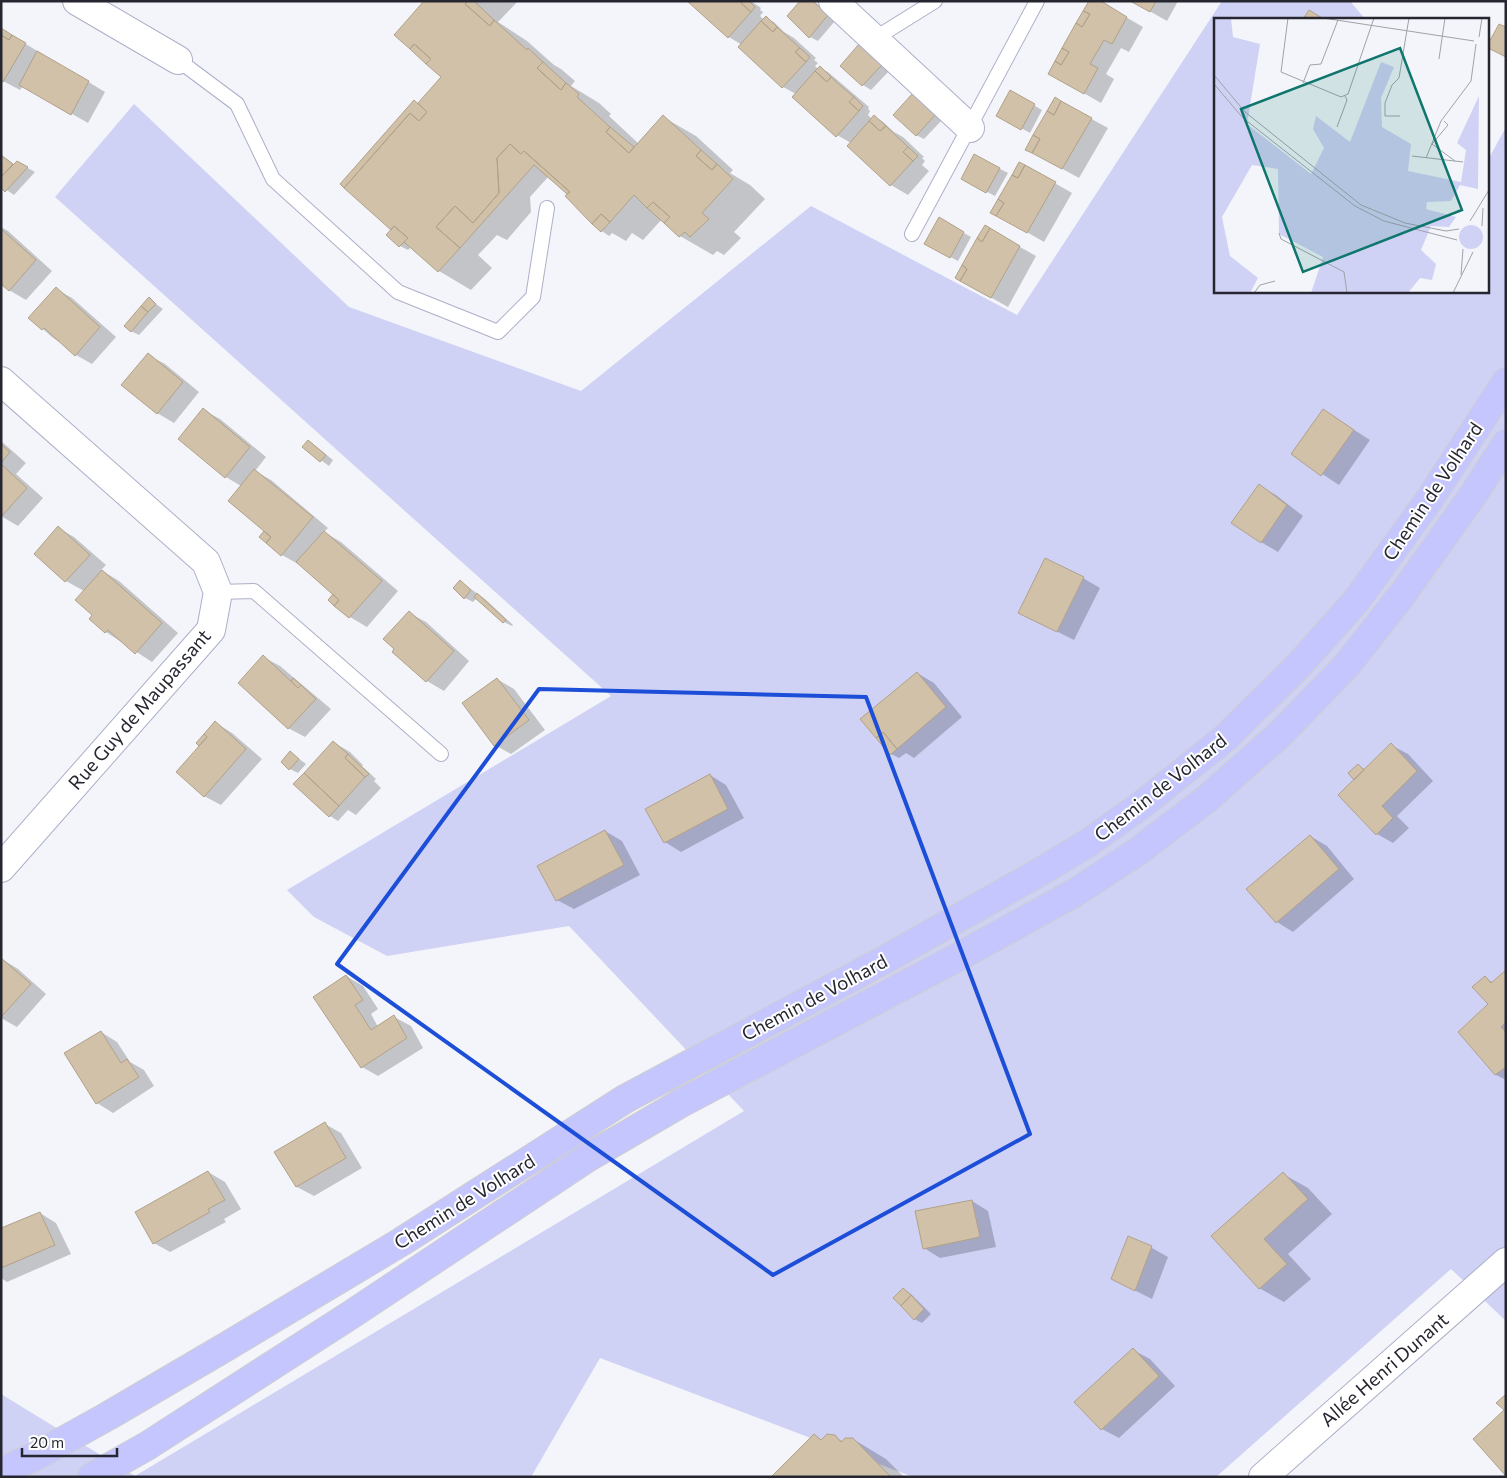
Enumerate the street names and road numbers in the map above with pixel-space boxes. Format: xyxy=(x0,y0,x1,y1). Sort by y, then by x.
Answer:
street label: Chemin de Volhard xyxy=(1377,418,1487,564)
street label: Rue Guy de Maupassant xyxy=(63,624,215,794)
street label: Chemin de Volhard xyxy=(1089,728,1231,846)
street label: Chemin de Volhard xyxy=(737,949,891,1045)
street label: Chemin de Volhard xyxy=(389,1148,539,1254)
street label: Allée Henri Dunant xyxy=(1315,1307,1453,1431)

